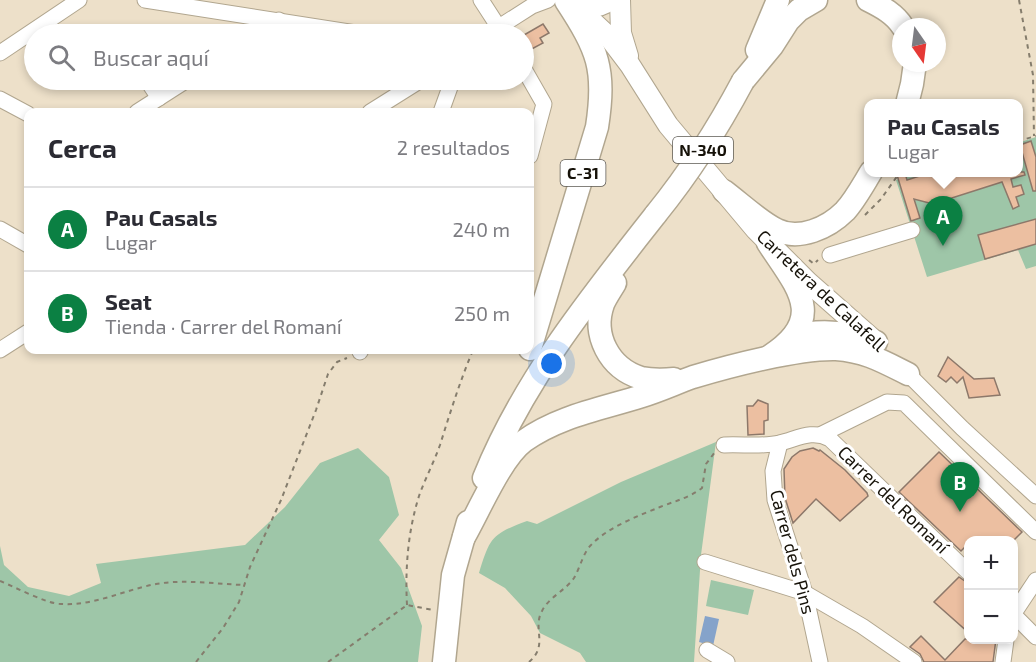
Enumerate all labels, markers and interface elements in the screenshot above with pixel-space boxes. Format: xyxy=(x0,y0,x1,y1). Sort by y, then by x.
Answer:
north arrow xyxy=(892,18,946,72)
search box xyxy=(24,24,534,90)
icon: search xyxy=(45,41,78,74)
text: Buscar aquí xyxy=(93,44,209,70)
popup xyxy=(864,99,1023,177)
text: Pau Casals xyxy=(887,113,1000,139)
text: Cerca xyxy=(48,132,117,163)
text: 2 resultados xyxy=(397,135,510,159)
road number: N-340 xyxy=(673,137,733,163)
text: Lugar xyxy=(887,139,939,163)
road number: C-31 xyxy=(560,160,606,186)
pin: A xyxy=(924,196,962,246)
text: Pau Casals xyxy=(105,204,217,230)
text: A xyxy=(61,217,74,241)
text: 240 m xyxy=(452,217,510,241)
street label: Carretera de Calafell xyxy=(753,225,891,356)
text: Lugar xyxy=(105,230,157,254)
text: Seat xyxy=(105,288,152,314)
text: B xyxy=(61,301,74,325)
text: 250 m xyxy=(454,301,510,325)
text: Tienda · Carrer del Romaní xyxy=(105,314,342,338)
your location xyxy=(537,349,566,378)
street label: Carrer del Romaní xyxy=(834,441,954,558)
pin: B xyxy=(940,462,980,512)
street label: Carrer dels Pins xyxy=(766,487,820,616)
map controls xyxy=(964,536,1018,644)
button: + xyxy=(964,536,1018,590)
button: − xyxy=(964,590,1018,644)

